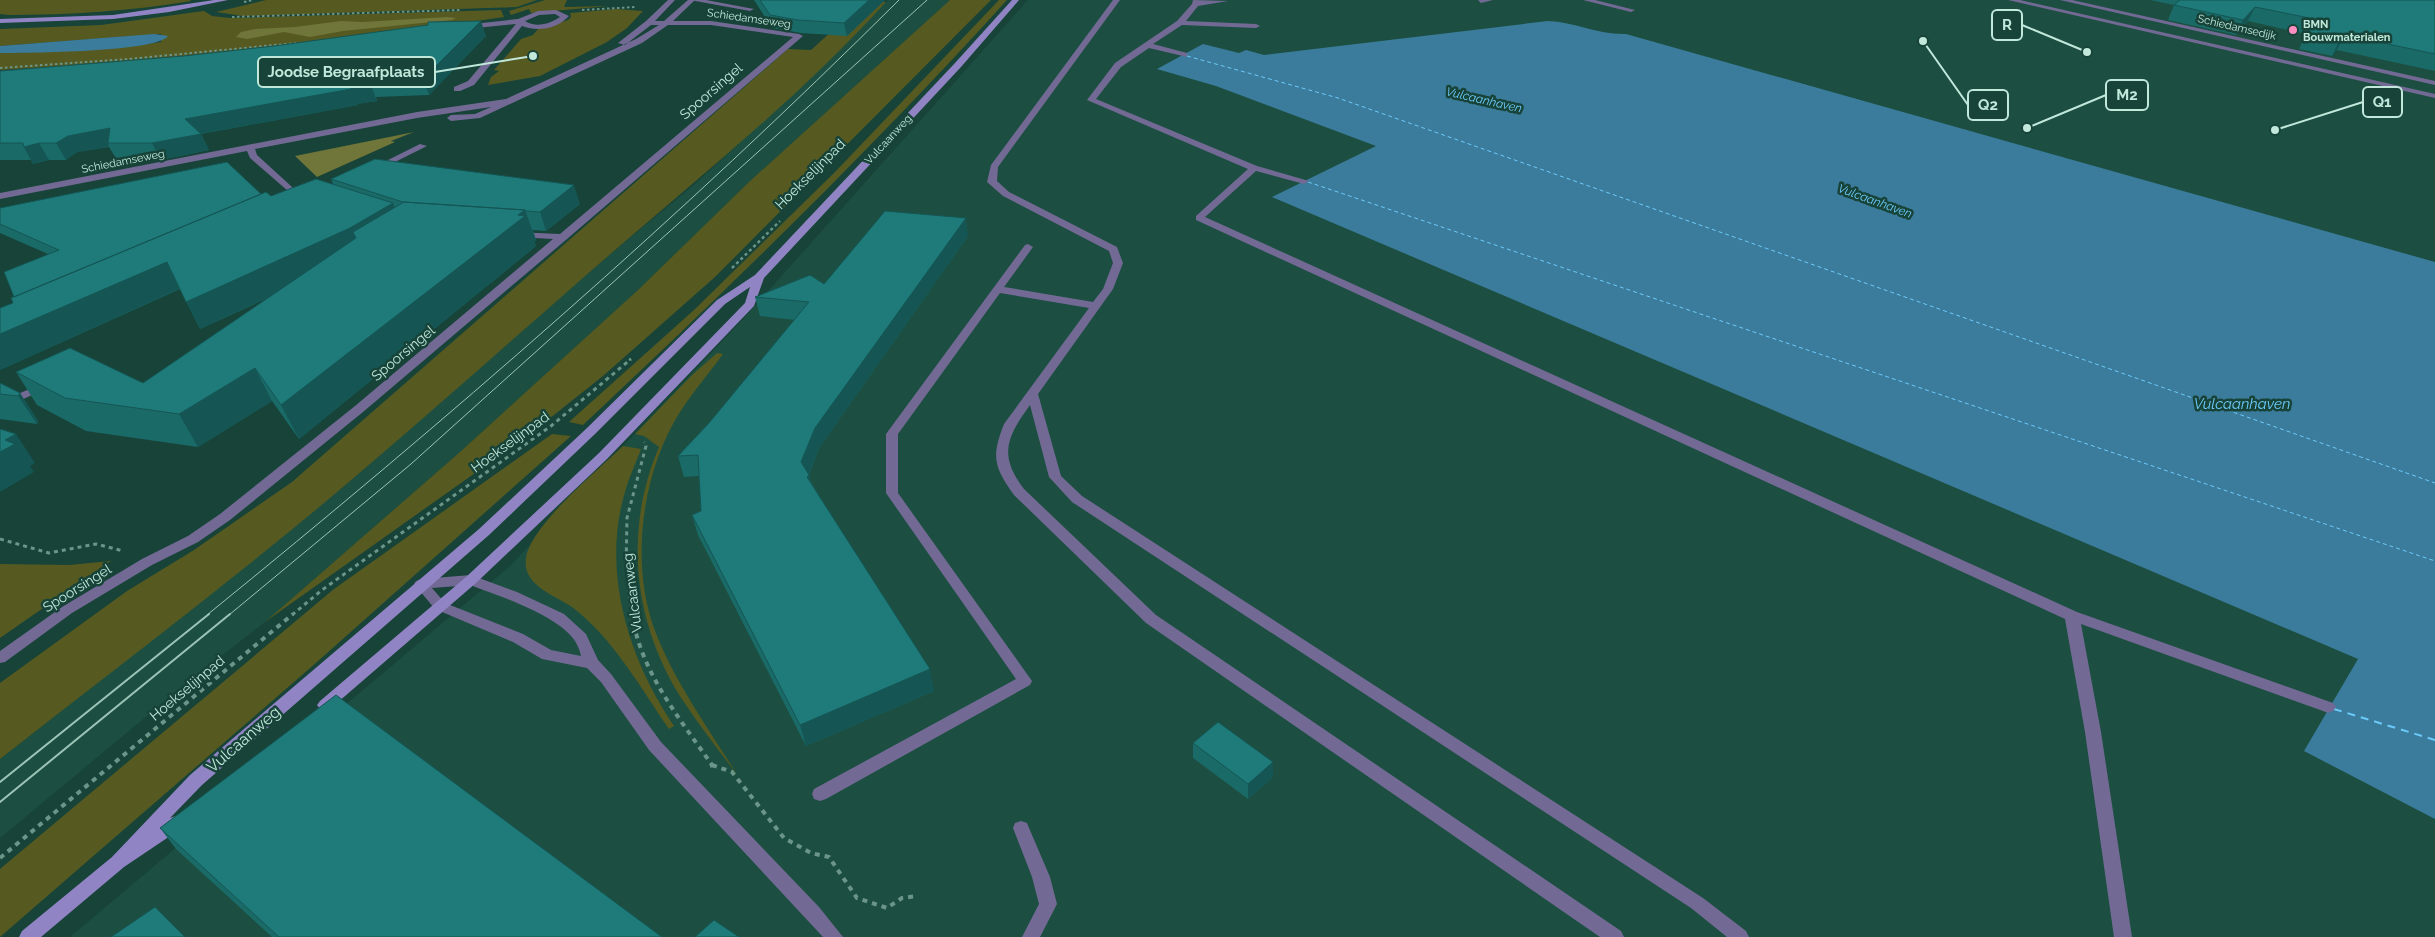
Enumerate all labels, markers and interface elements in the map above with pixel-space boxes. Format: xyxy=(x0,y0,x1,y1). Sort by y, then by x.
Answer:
street label: Schiedamseweg xyxy=(706,6,792,31)
callout: R xyxy=(1992,10,2022,40)
street label: Schiedamsedijk xyxy=(2196,12,2278,43)
text: R xyxy=(2002,16,2012,34)
place label: BMN Bouwmaterialen xyxy=(2303,18,2391,44)
marker: BMN Bouwmaterialen xyxy=(2287,24,2299,36)
callout: Joodse Begraafplaats xyxy=(258,57,435,87)
street label: Spoorsingel xyxy=(677,59,746,122)
text: Joodse Begraafplaats xyxy=(268,63,424,81)
callout: M2 xyxy=(2106,80,2148,110)
water label: Vulcaanhaven xyxy=(1445,84,1524,116)
text: M2 xyxy=(2116,86,2138,104)
callout: Q1 xyxy=(2363,87,2402,117)
callout: Q2 xyxy=(1968,90,2008,120)
text: Q1 xyxy=(2373,93,2392,111)
text: Q2 xyxy=(1978,96,1998,114)
street label: Vulcaanweg xyxy=(862,112,915,167)
street label: Hoekselijnpad xyxy=(772,136,848,212)
street label: Schiedamseweg xyxy=(80,147,166,176)
water label: Vulcaanhaven xyxy=(1836,181,1914,221)
street label: Spoorsingel xyxy=(368,322,438,384)
water label: Vulcaanhaven xyxy=(2194,395,2290,413)
street label: Hoekselijnpad xyxy=(468,408,552,476)
street label: Vulcaanweg xyxy=(619,552,645,634)
street label: Spoorsingel xyxy=(40,561,114,615)
street label: Hoekselijnpad xyxy=(146,652,228,724)
street label: Vulcaanweg xyxy=(203,702,284,777)

